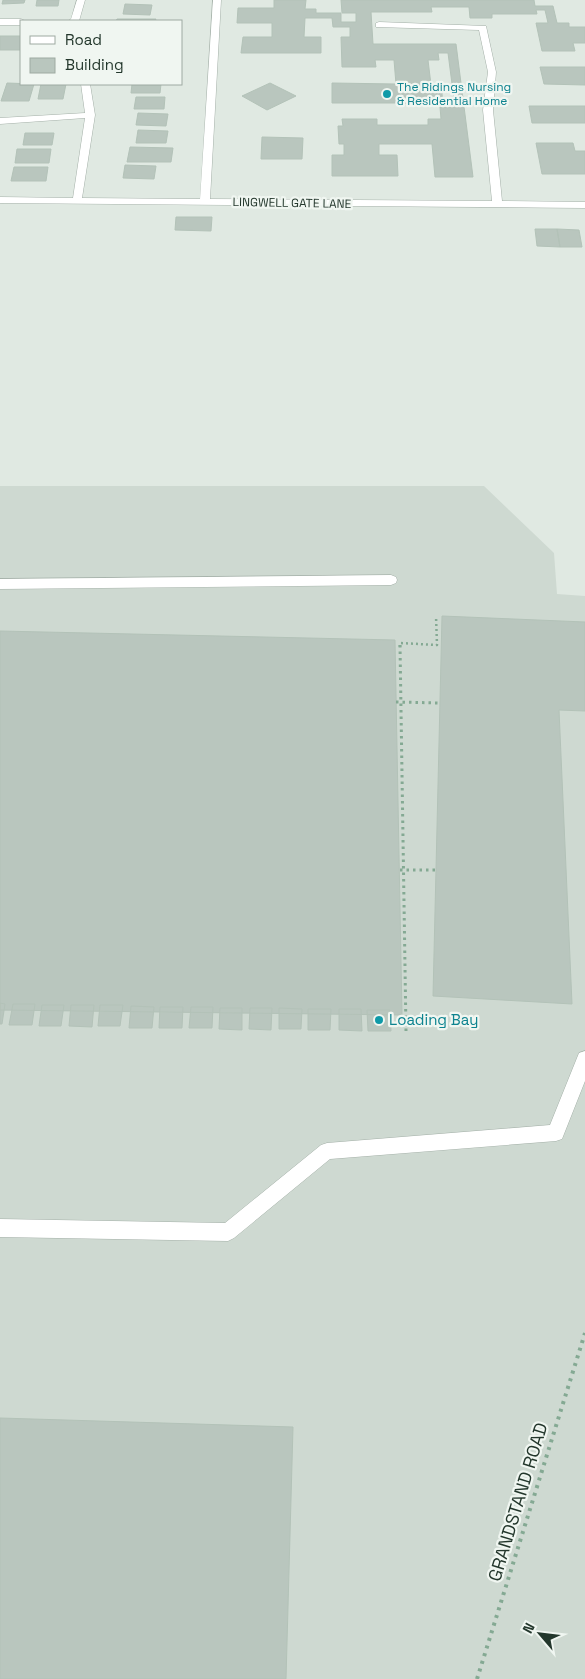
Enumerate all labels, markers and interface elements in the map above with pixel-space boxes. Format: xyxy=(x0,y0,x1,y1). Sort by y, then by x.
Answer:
legend xyxy=(20,20,182,85)
text: Road xyxy=(65,30,102,49)
text: Building xyxy=(65,55,124,74)
place label: The Ridings Nursing & Residential Home xyxy=(397,79,511,109)
marker: The Ridings Nursing & Residential Home xyxy=(381,88,393,100)
street label: LINGWELL GATE LANE xyxy=(232,194,352,212)
place label: Loading Bay xyxy=(389,1010,478,1029)
marker: Loading Bay xyxy=(373,1014,385,1026)
street label: GRANDSTAND ROAD xyxy=(482,1420,553,1584)
north arrow xyxy=(515,1609,565,1659)
text: N xyxy=(518,1620,539,1636)

